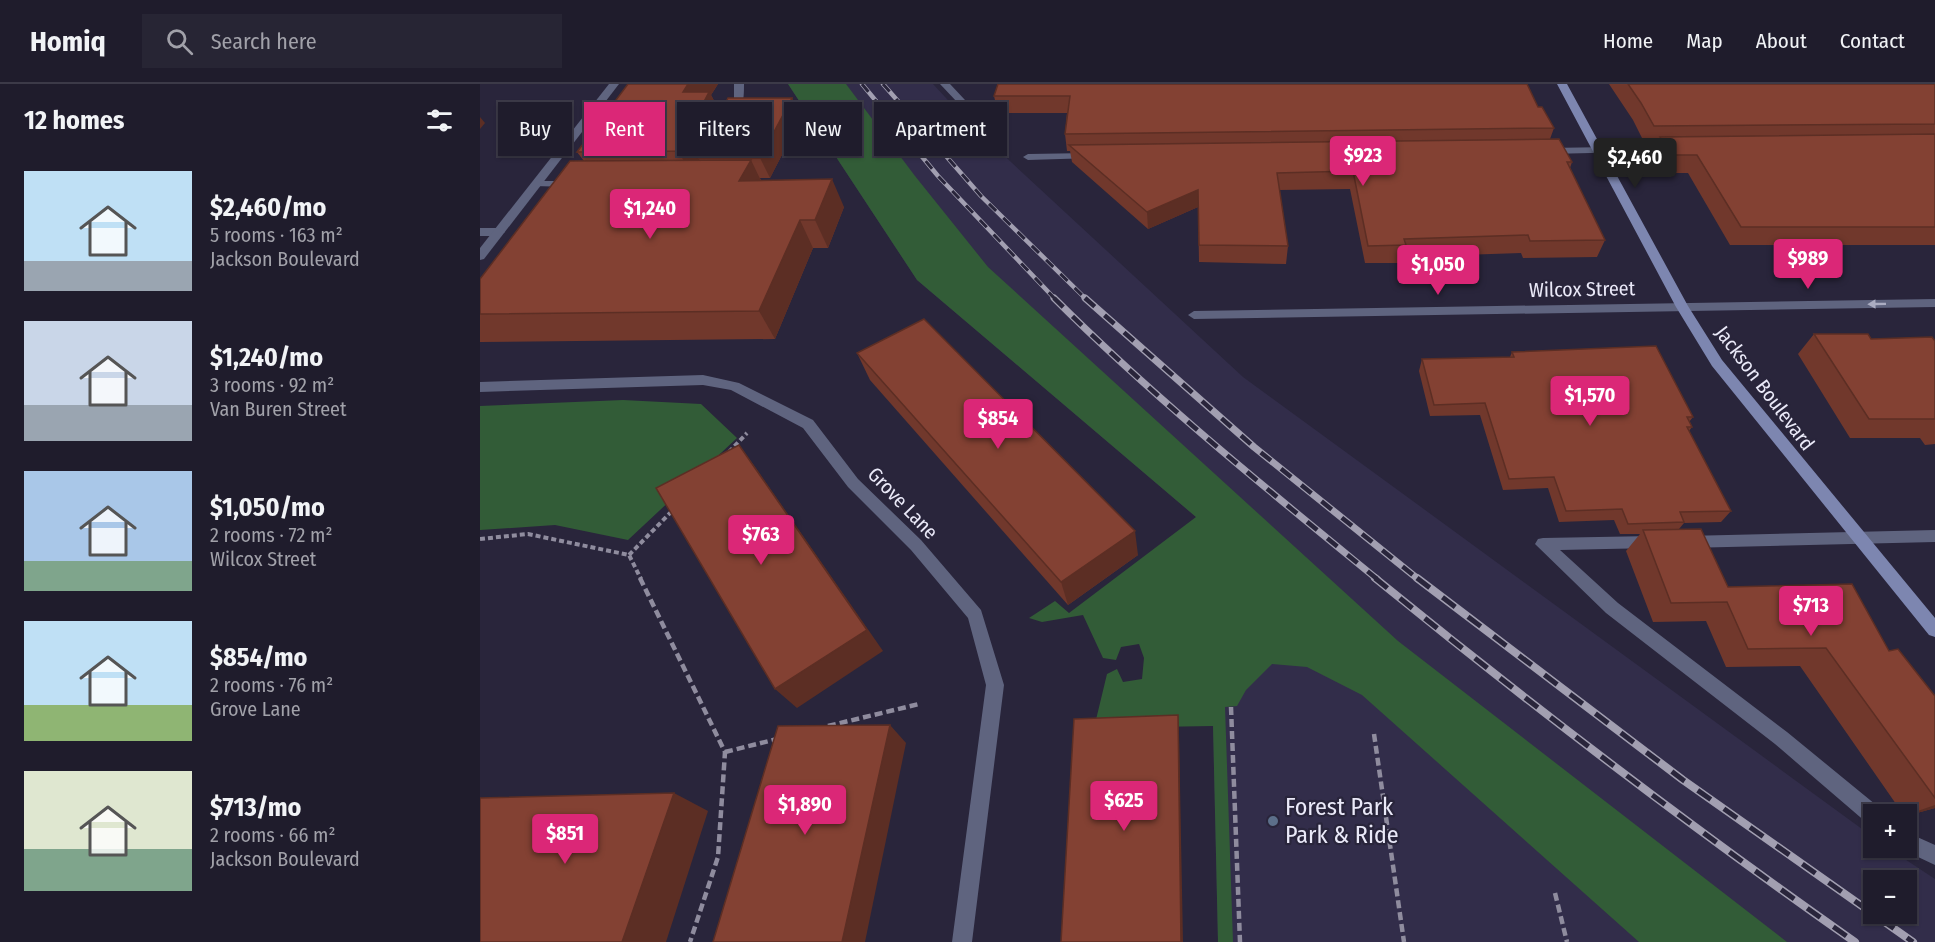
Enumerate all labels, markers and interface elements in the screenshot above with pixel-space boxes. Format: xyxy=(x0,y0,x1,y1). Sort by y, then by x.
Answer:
search box xyxy=(142,14,562,68)
text: Homiq xyxy=(30,25,106,58)
icon: search xyxy=(163,25,196,58)
text: Search here xyxy=(211,28,317,55)
text: Home xyxy=(1603,28,1653,54)
text: Map xyxy=(1686,28,1723,54)
text: About xyxy=(1756,28,1807,54)
text: Contact xyxy=(1840,28,1905,54)
chip: Buy xyxy=(498,102,572,156)
chip: Rent xyxy=(584,102,665,156)
chip: Filters xyxy=(677,102,772,156)
chip: New xyxy=(784,102,862,156)
chip: Apartment xyxy=(874,102,1007,156)
icon: filters xyxy=(423,104,456,137)
text: 12 homes xyxy=(24,105,124,136)
pin: $923 xyxy=(1327,136,1399,187)
pin: $2,460 xyxy=(1586,138,1684,189)
text: $923 xyxy=(1344,143,1382,167)
text: $2,460 xyxy=(1608,145,1662,169)
pin: $1,240 xyxy=(601,189,699,240)
text: $2,460/mo xyxy=(210,192,326,223)
icon: home xyxy=(72,195,144,267)
text: $1,240 xyxy=(624,196,676,220)
text: 5 rooms · 163 m² xyxy=(210,223,343,247)
pin: $989 xyxy=(1772,239,1844,290)
pin: $1,050 xyxy=(1389,245,1487,296)
text: $989 xyxy=(1788,246,1828,270)
text: Jackson Boulevard xyxy=(210,247,360,271)
text: $1,050 xyxy=(1411,252,1465,276)
street label: Wilcox Street xyxy=(1529,276,1636,302)
one-way arrow xyxy=(1867,299,1886,309)
street label: Jackson Boulevard xyxy=(1710,321,1820,455)
text: $1,240/mo xyxy=(210,342,323,373)
icon: home xyxy=(72,345,144,417)
text: 3 rooms · 92 m² xyxy=(210,373,334,397)
pin: $1,570 xyxy=(1541,376,1639,427)
text: $1,570 xyxy=(1564,383,1616,407)
text: Van Buren Street xyxy=(210,397,347,421)
pin: $854 xyxy=(962,399,1034,450)
text: $854 xyxy=(978,406,1018,430)
street label: Grove Lane xyxy=(863,462,943,544)
text: $1,050/mo xyxy=(210,492,325,523)
icon: home xyxy=(72,495,144,567)
pin: $763 xyxy=(725,515,797,566)
text: $763 xyxy=(742,522,780,546)
text: 2 rooms · 72 m² xyxy=(210,523,332,547)
text: Wilcox Street xyxy=(210,547,316,571)
pin: $713 xyxy=(1775,586,1847,637)
text: $713 xyxy=(1793,593,1829,617)
text: $854/mo xyxy=(210,642,307,673)
icon: home xyxy=(72,645,144,717)
text: 2 rooms · 76 m² xyxy=(210,673,333,697)
text: Grove Lane xyxy=(210,697,301,721)
pin: $625 xyxy=(1088,781,1160,832)
pin: $1,890 xyxy=(756,785,854,836)
text: $625 xyxy=(1104,788,1144,812)
text: $713/mo xyxy=(210,792,301,823)
text: $1,890 xyxy=(778,792,832,816)
place label: Forest Park Park & Ride xyxy=(1285,793,1399,849)
icon: home xyxy=(72,795,144,867)
map controls xyxy=(1863,804,1917,924)
button: + xyxy=(1863,804,1917,858)
pin: $851 xyxy=(529,814,601,865)
marker: Forest Park Park & Ride xyxy=(1266,814,1280,828)
text: $851 xyxy=(546,821,584,845)
text: 2 rooms · 66 m² xyxy=(210,823,336,847)
text: Jackson Boulevard xyxy=(210,847,360,871)
button: − xyxy=(1863,870,1917,924)

